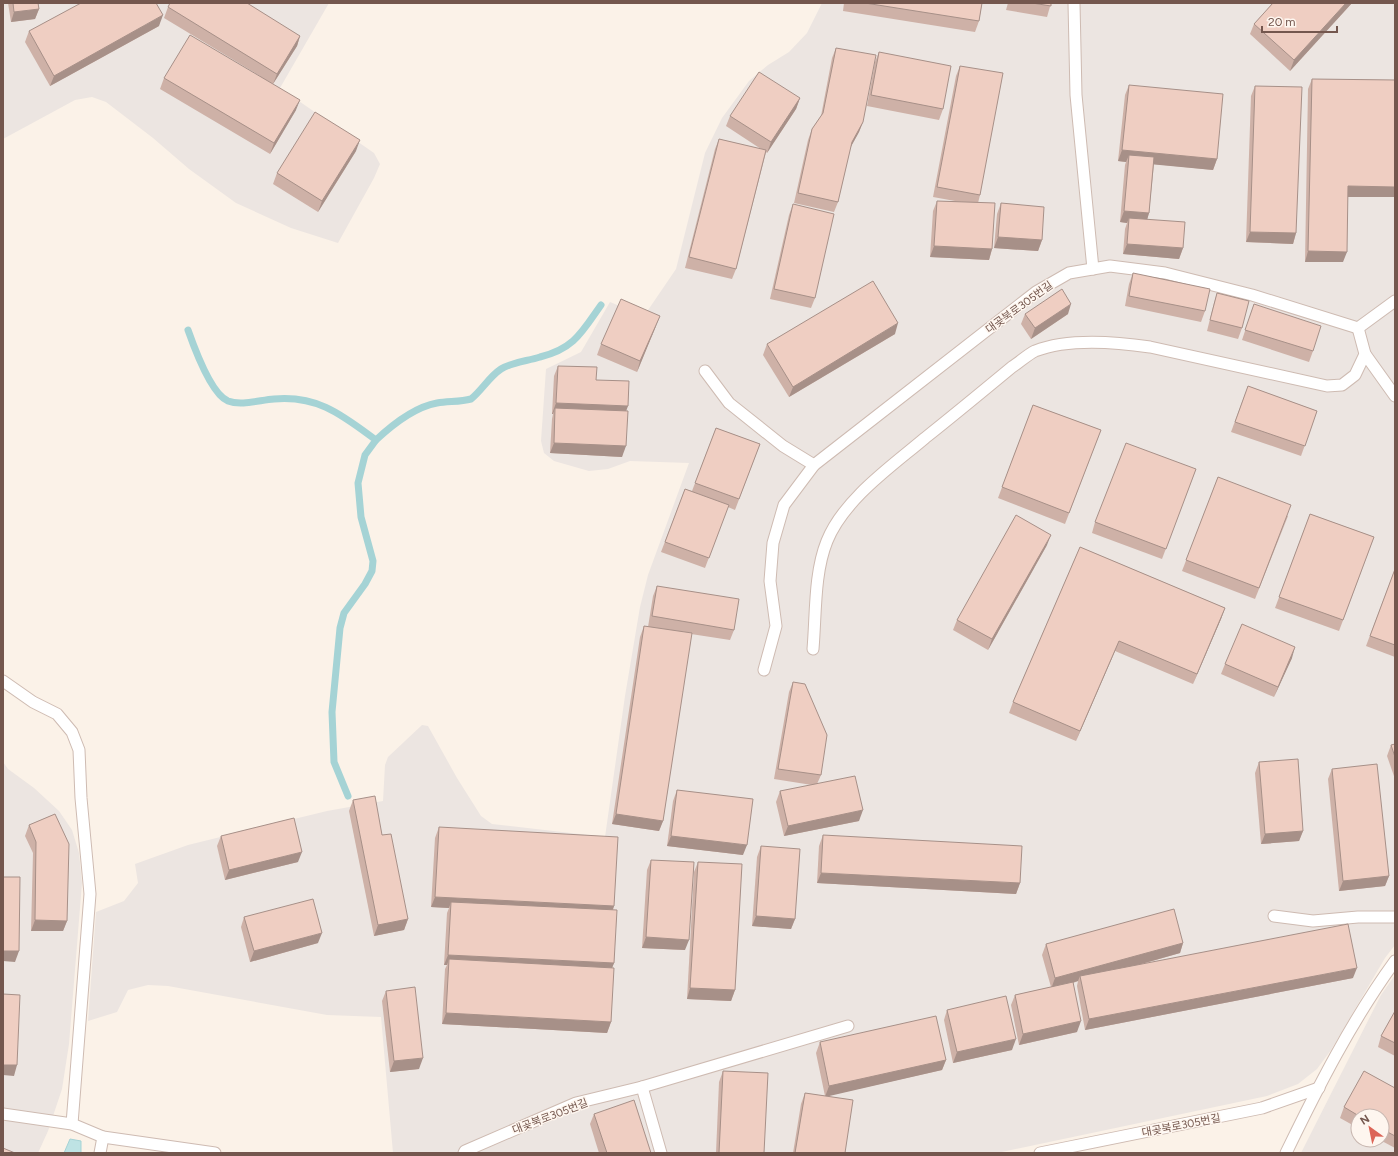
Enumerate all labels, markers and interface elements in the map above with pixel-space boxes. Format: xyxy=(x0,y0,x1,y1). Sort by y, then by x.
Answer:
scale bar xyxy=(1262,8,1337,34)
text: 20 m xyxy=(1268,15,1296,29)
street label: 대곶북로305번길 xyxy=(983,279,1056,336)
street label: 대곶북로305번길 xyxy=(510,1096,590,1137)
north arrow xyxy=(1350,1108,1390,1148)
street label: 대곶북로305번길 xyxy=(1141,1111,1222,1140)
text: N xyxy=(1358,1112,1372,1128)

